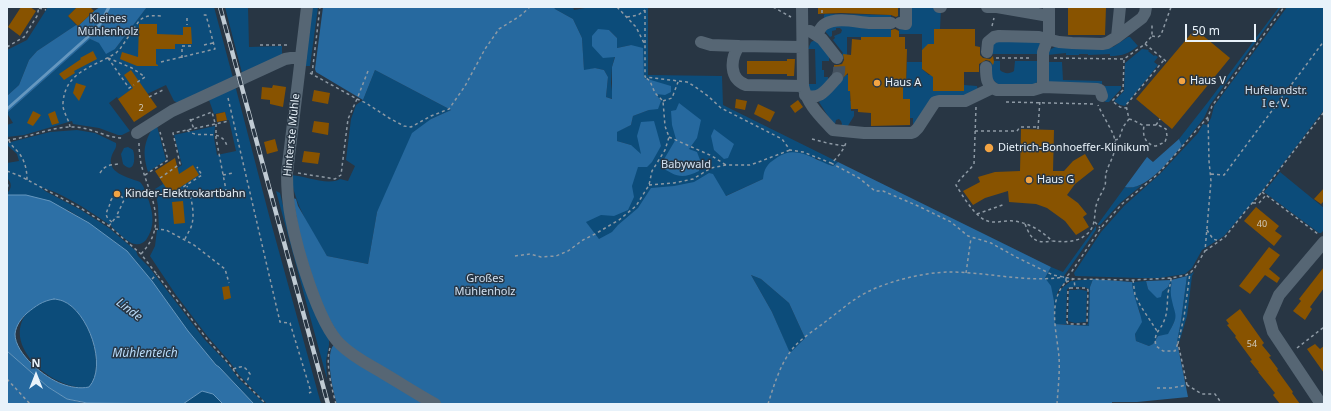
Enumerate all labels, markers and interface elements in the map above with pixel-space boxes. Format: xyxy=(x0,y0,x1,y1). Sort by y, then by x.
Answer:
park label: Kleines Mühlenholz xyxy=(78,12,138,38)
scale bar xyxy=(1187,16,1258,42)
text: 50 m xyxy=(1192,22,1220,39)
place label: Haus V xyxy=(1190,74,1226,88)
place label: Haus A xyxy=(885,76,921,90)
marker: Haus V xyxy=(1177,76,1187,86)
marker: Haus A xyxy=(872,78,882,88)
park label: Hufelandstr. I e. V. xyxy=(1245,84,1307,110)
street label: Hinterste Mühle xyxy=(281,93,303,177)
house number: 2 xyxy=(138,103,144,113)
place label: Dietrich-Bonhoeffer-Klinikum xyxy=(998,141,1149,155)
marker: Dietrich-Bonhoeffer-Klinikum xyxy=(983,142,995,154)
park label: Babywald xyxy=(661,158,711,172)
place label: Haus G xyxy=(1037,173,1074,187)
marker: Haus G xyxy=(1024,175,1034,185)
place label: Kinder-Elektrokartbahn xyxy=(125,187,246,201)
marker: Kinder-Elektrokartbahn xyxy=(112,189,122,199)
house number: 40 xyxy=(1257,219,1267,229)
park label: Großes Mühlenholz xyxy=(455,272,515,298)
water label: Linde xyxy=(113,296,145,324)
house number: 54 xyxy=(1247,339,1257,349)
water label: Mühlenteich xyxy=(112,347,178,361)
north arrow xyxy=(16,355,56,395)
text: N xyxy=(32,355,40,370)

